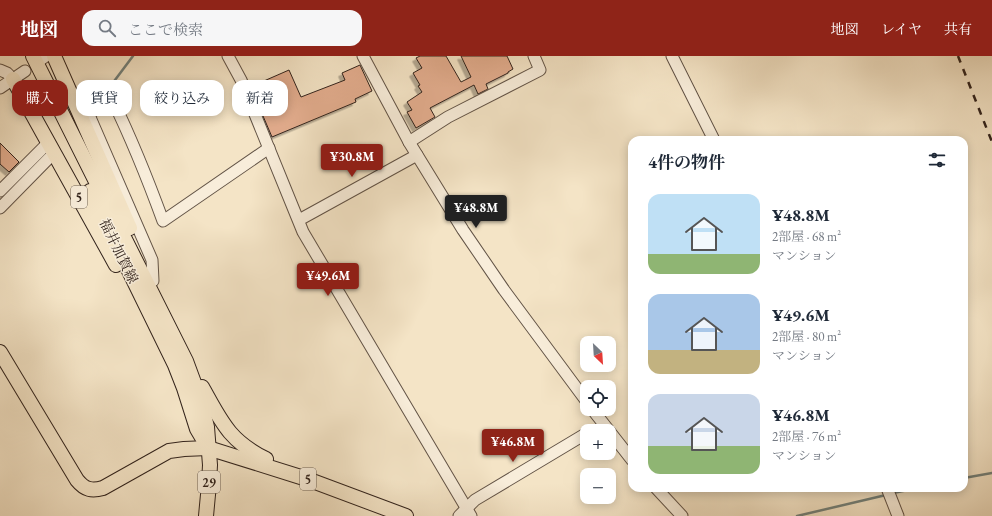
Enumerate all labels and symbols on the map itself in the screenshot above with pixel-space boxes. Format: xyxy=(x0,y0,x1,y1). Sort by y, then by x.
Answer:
pin: ¥30.8M xyxy=(319,144,385,178)
road number: 5 xyxy=(71,186,87,208)
pin: ¥48.8M xyxy=(443,195,509,229)
street label: 福井加賀線 xyxy=(96,216,142,286)
pin: ¥49.6M xyxy=(295,263,361,297)
north arrow xyxy=(580,336,616,372)
pin: ¥46.8M xyxy=(480,429,546,463)
road number: 5 xyxy=(300,468,316,490)
road number: 29 xyxy=(198,471,220,493)

